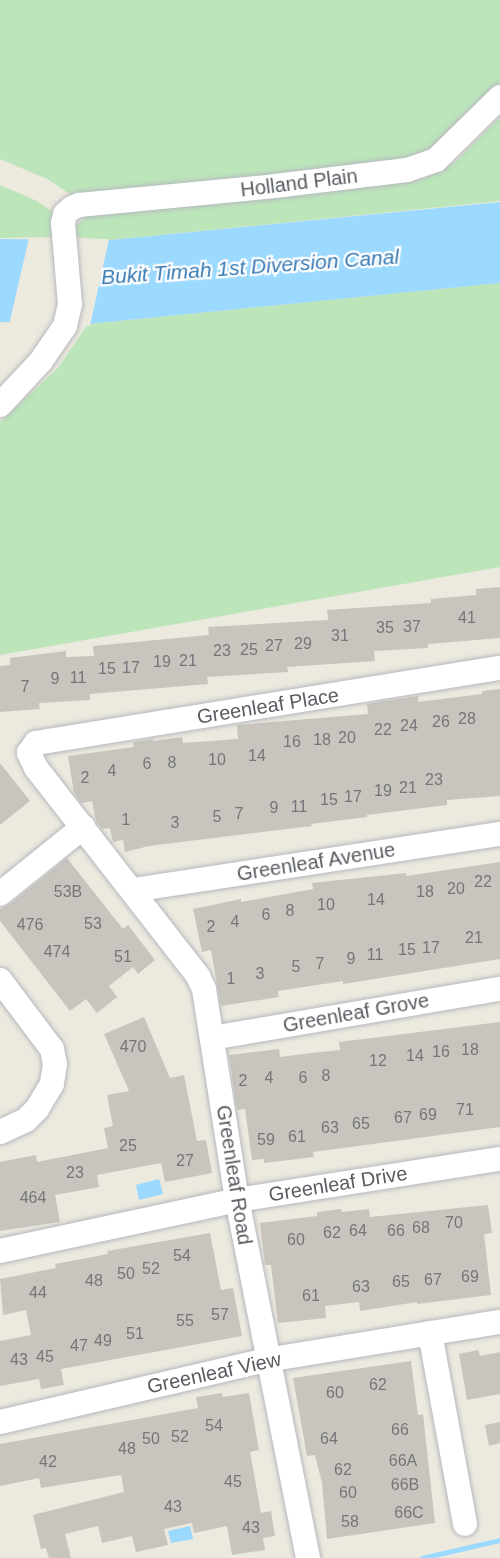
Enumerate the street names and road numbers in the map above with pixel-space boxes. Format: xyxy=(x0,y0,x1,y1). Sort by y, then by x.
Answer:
street label: Holland Plain xyxy=(239,164,359,202)
street label: Greenleaf Place xyxy=(195,683,341,729)
street label: Greenleaf Avenue xyxy=(235,838,397,886)
street label: Greenleaf Grove xyxy=(281,988,431,1038)
street label: Greenleaf Road xyxy=(211,1103,257,1247)
street label: Greenleaf Drive xyxy=(267,1161,409,1207)
street label: Greenleaf View xyxy=(145,1347,283,1399)

